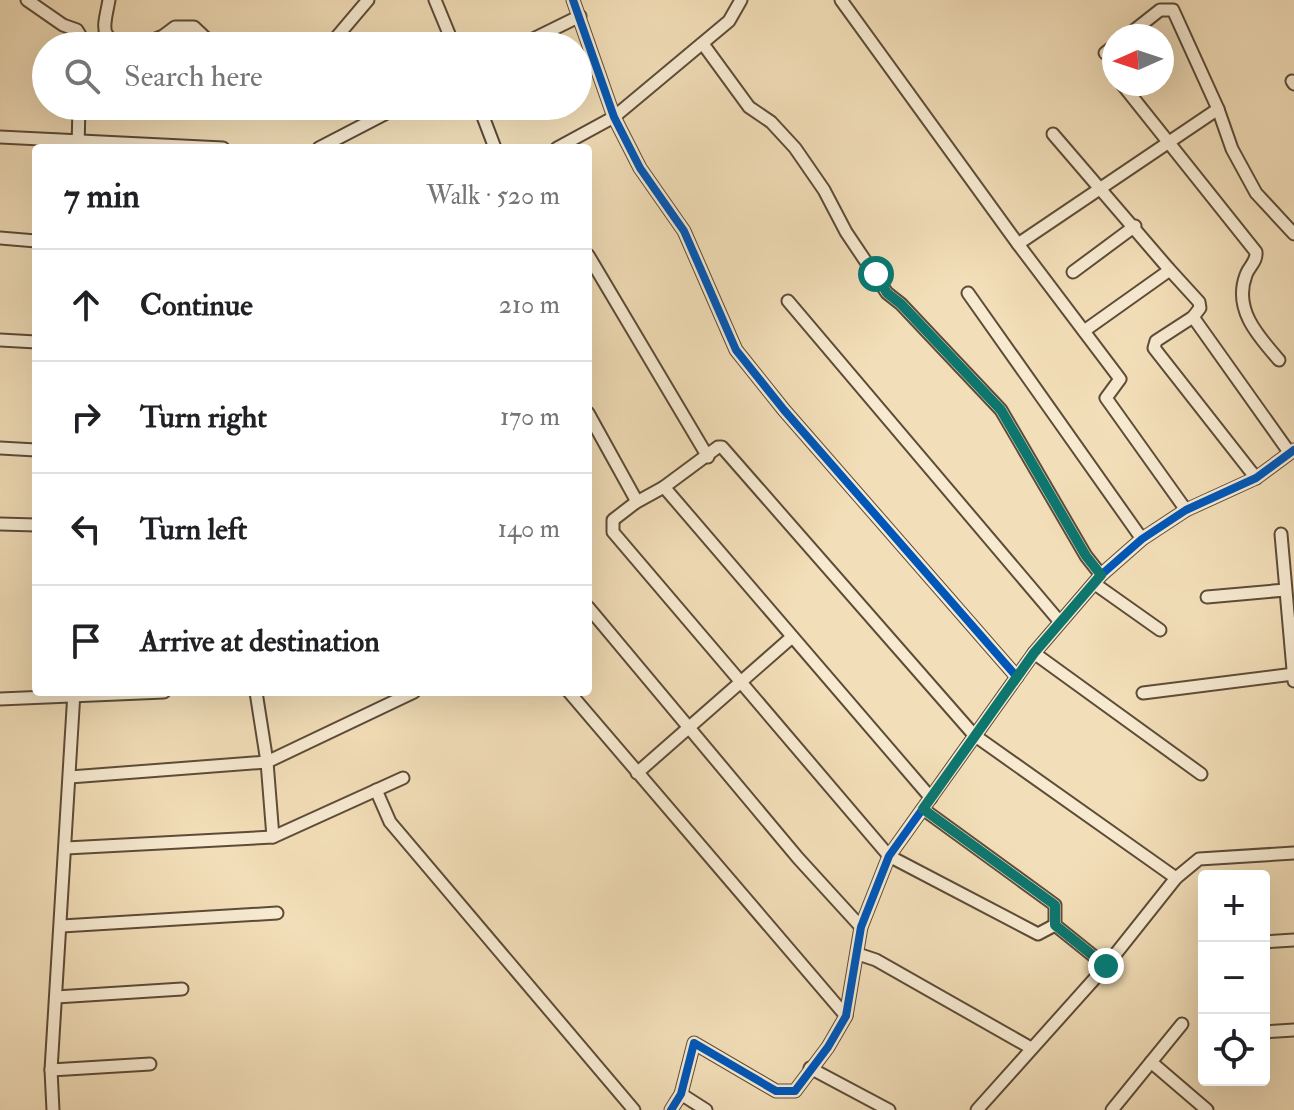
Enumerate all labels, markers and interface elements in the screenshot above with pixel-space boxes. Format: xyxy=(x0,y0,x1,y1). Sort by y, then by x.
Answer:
north arrow xyxy=(1102,24,1174,96)
search box xyxy=(32,32,592,120)
icon: search xyxy=(60,54,104,98)
text: Search here xyxy=(124,58,263,95)
text: 7 min xyxy=(64,175,140,218)
text: Walk · 520 m xyxy=(426,180,560,212)
route start xyxy=(858,256,894,292)
icon: ahead xyxy=(64,283,108,327)
text: Continue xyxy=(140,287,253,324)
text: 210 m xyxy=(499,289,560,321)
icon: right xyxy=(64,395,108,439)
text: Turn right xyxy=(140,399,267,436)
text: 170 m xyxy=(500,401,560,433)
icon: left xyxy=(64,507,108,551)
text: Turn left xyxy=(140,511,247,548)
text: 140 m xyxy=(498,513,560,545)
icon: arrive xyxy=(64,619,108,663)
text: Arrive at destination xyxy=(140,623,380,660)
map controls xyxy=(1198,870,1270,1086)
button: + xyxy=(1198,870,1270,942)
button: − xyxy=(1198,942,1270,1014)
route end xyxy=(1088,948,1124,984)
button: locate xyxy=(1198,1014,1270,1086)

